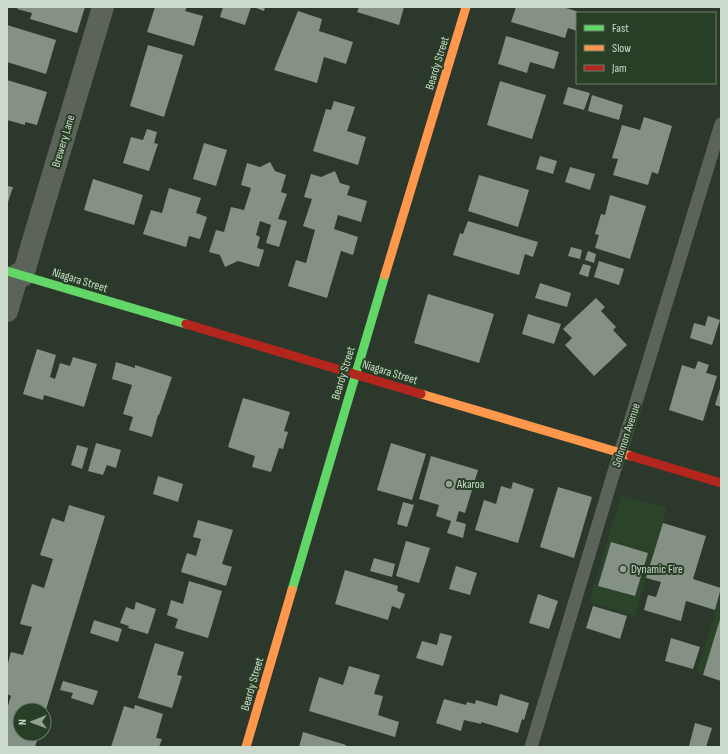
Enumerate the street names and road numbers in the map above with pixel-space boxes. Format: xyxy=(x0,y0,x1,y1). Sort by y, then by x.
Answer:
street label: Beardy Street xyxy=(422,34,453,92)
street label: Brewery Lane xyxy=(48,113,79,169)
street label: Niagara Street xyxy=(50,265,110,296)
street label: Beardy Street xyxy=(328,344,359,402)
street label: Niagara Street xyxy=(360,357,420,388)
street label: Solomon Avenue xyxy=(609,401,644,469)
street label: Beardy Street xyxy=(238,655,267,713)

